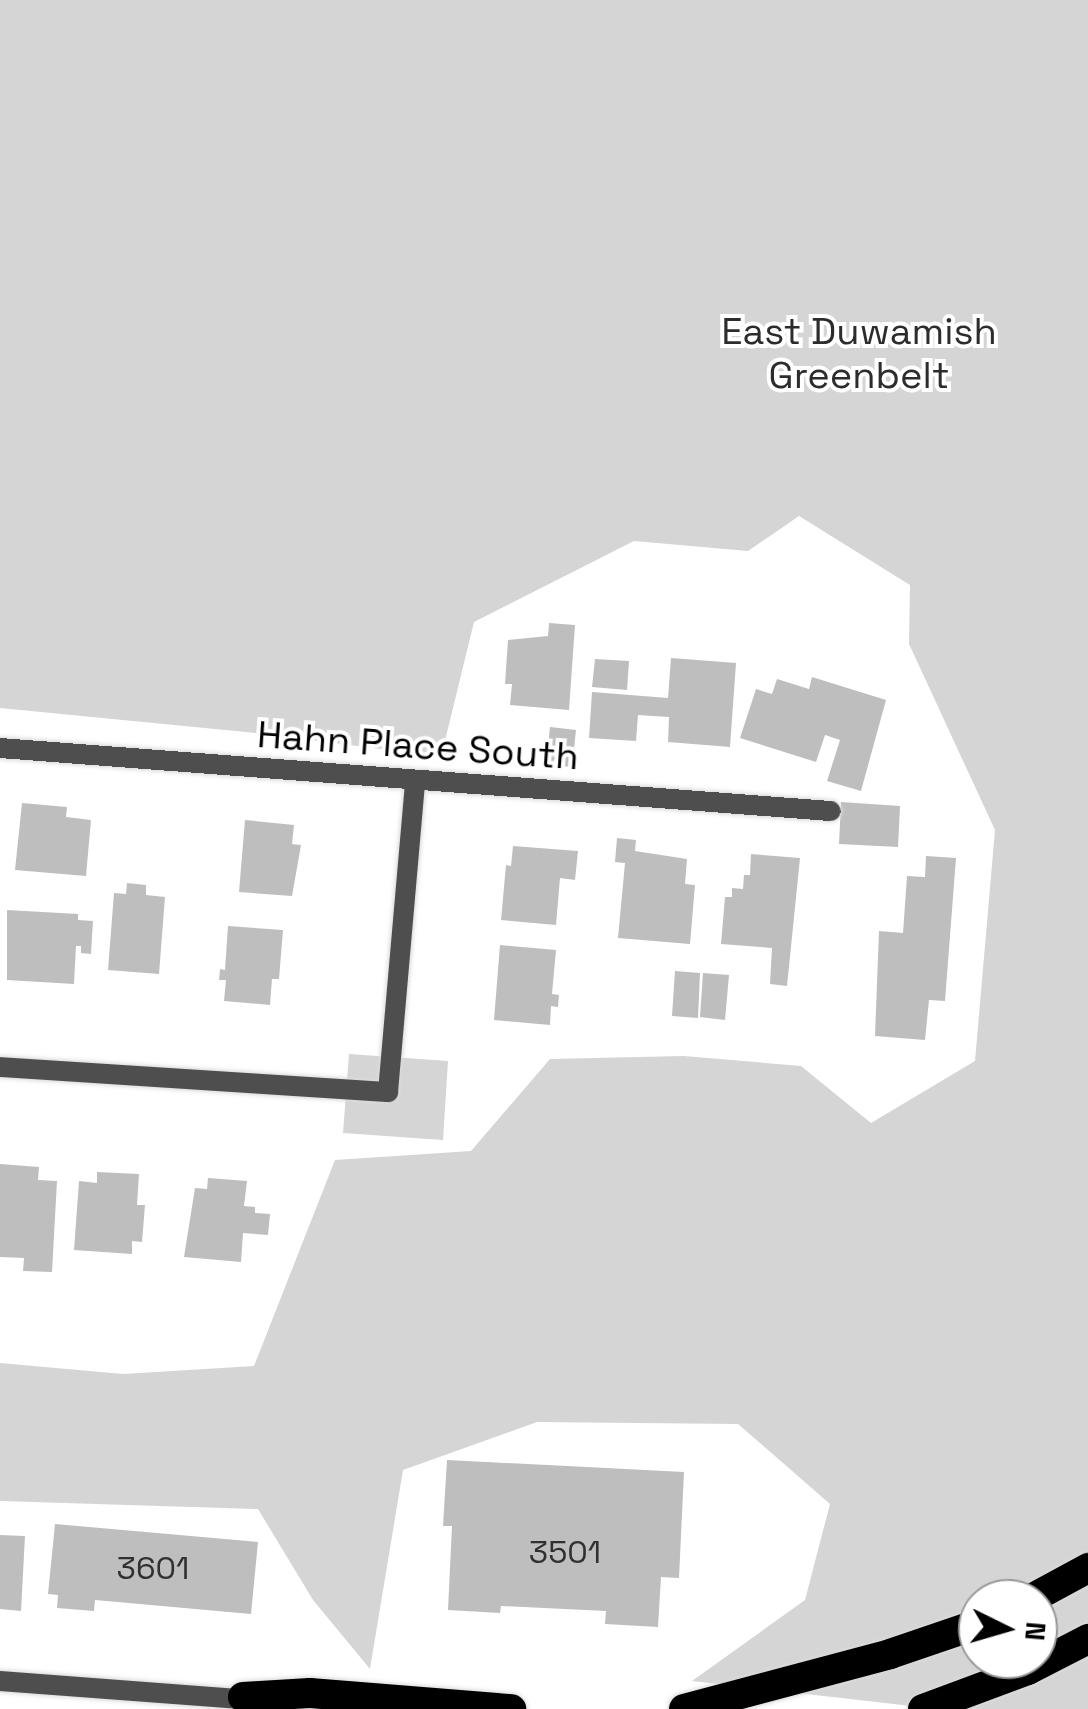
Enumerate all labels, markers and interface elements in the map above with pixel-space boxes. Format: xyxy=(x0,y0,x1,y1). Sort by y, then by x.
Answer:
park label: East Duwamish Greenbelt xyxy=(721,309,997,398)
street label: Hahn Place South xyxy=(256,712,580,780)
house number: 3501 xyxy=(529,1533,601,1571)
house number: 3601 xyxy=(117,1549,189,1587)
north arrow xyxy=(958,1579,1058,1679)
text: N xyxy=(1017,1621,1055,1642)

